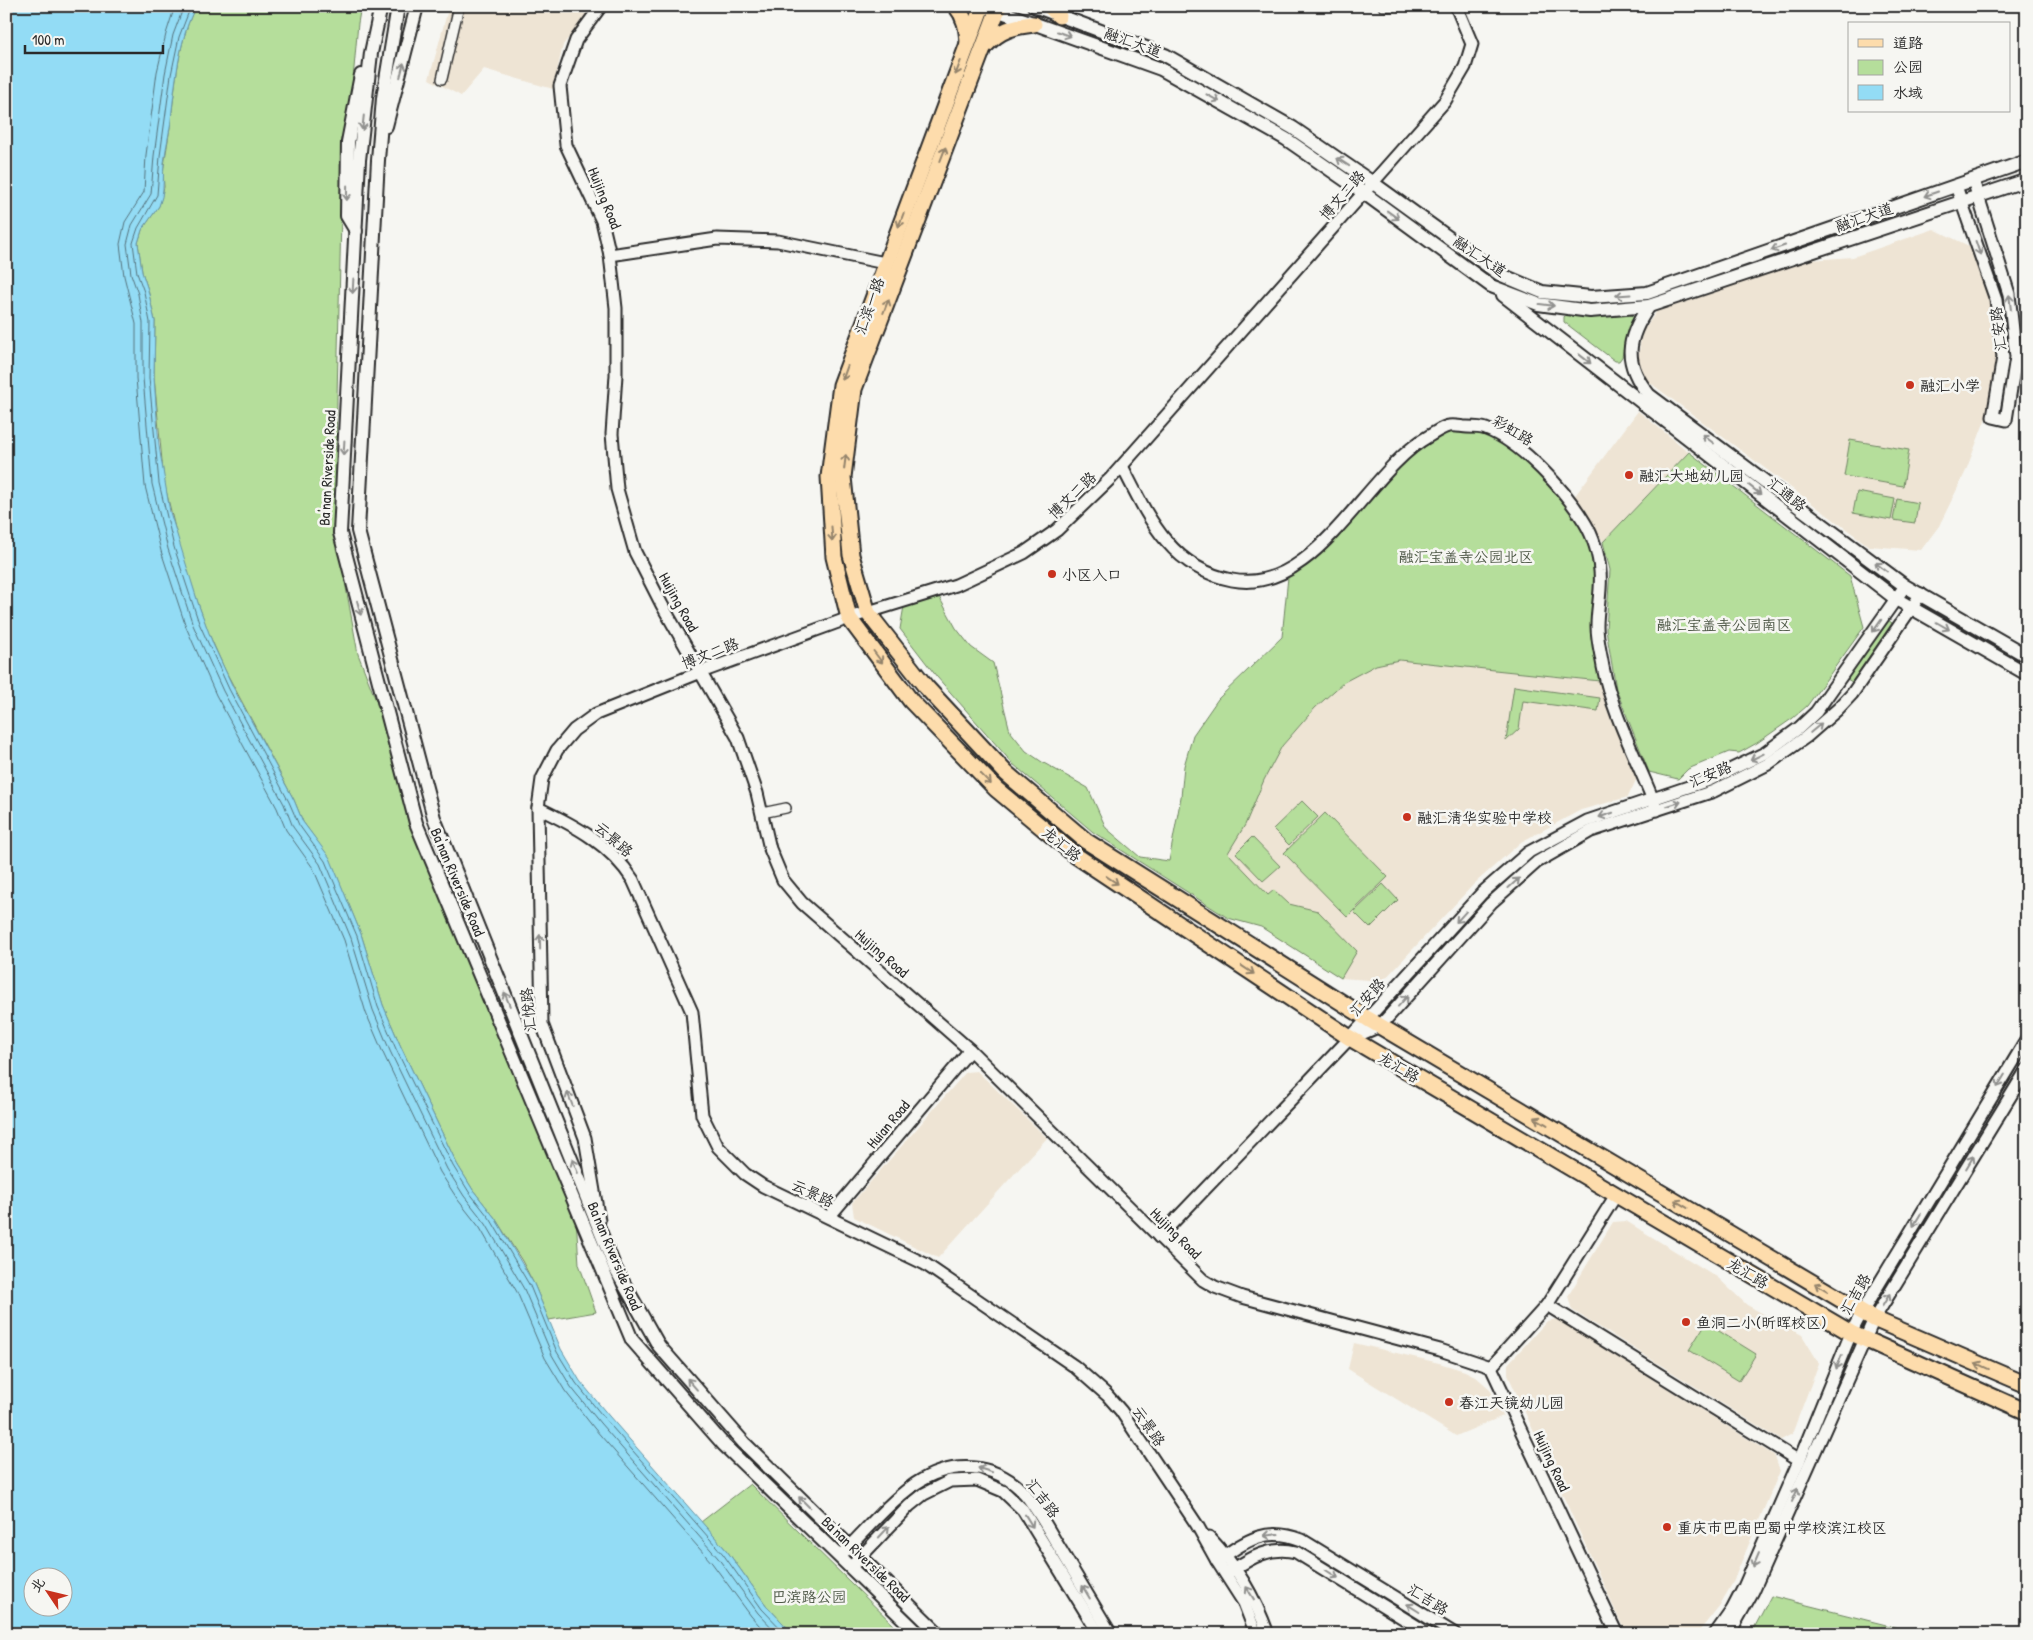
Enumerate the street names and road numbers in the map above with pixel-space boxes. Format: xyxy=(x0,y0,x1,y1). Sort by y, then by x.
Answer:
street label: 融汇大道 xyxy=(1101,22,1165,62)
street label: Huijing Road xyxy=(583,164,627,232)
street label: 博文二路 xyxy=(1314,165,1370,225)
street label: 融汇大道 xyxy=(1832,197,1896,237)
street label: 融汇大道 xyxy=(1449,231,1511,281)
street label: 汇滨一路 xyxy=(849,274,889,338)
street label: 汇安路 xyxy=(1985,305,2011,353)
street label: 彩虹路 xyxy=(1488,409,1538,451)
street label: Ba'nan Riverside Road xyxy=(313,410,341,526)
street label: 博文二路 xyxy=(1043,467,1101,523)
street label: 汇通路 xyxy=(1763,472,1811,516)
street label: Huijing Road xyxy=(654,569,704,636)
street label: 博文二路 xyxy=(678,632,742,674)
street label: 汇安路 xyxy=(1685,756,1735,792)
street label: 云景路 xyxy=(590,816,638,862)
street label: 龙汇路 xyxy=(1038,822,1086,866)
street label: Ba'nan Riverside Road xyxy=(426,825,490,940)
street label: Huijing Road xyxy=(851,924,913,982)
street label: 汇安路 xyxy=(1344,973,1390,1021)
street label: 汇悦路 xyxy=(515,987,541,1033)
street label: 龙汇路 xyxy=(1374,1046,1424,1088)
street label: Huian Road xyxy=(862,1095,914,1153)
street label: 云景路 xyxy=(788,1174,838,1212)
street label: Ba'nan Riverside Road xyxy=(583,1199,647,1314)
street label: Huijing Road xyxy=(1146,1203,1206,1263)
street label: 龙汇路 xyxy=(1723,1252,1773,1294)
street label: 汇吉路 xyxy=(1835,1269,1875,1319)
street label: 云景路 xyxy=(1128,1401,1170,1451)
street label: Huijing Road xyxy=(1529,1427,1575,1495)
street label: 汇吉路 xyxy=(1021,1474,1065,1522)
street label: Ba'nan Riverside Road xyxy=(817,1511,915,1607)
street label: 汇吉路 xyxy=(1403,1578,1453,1620)

